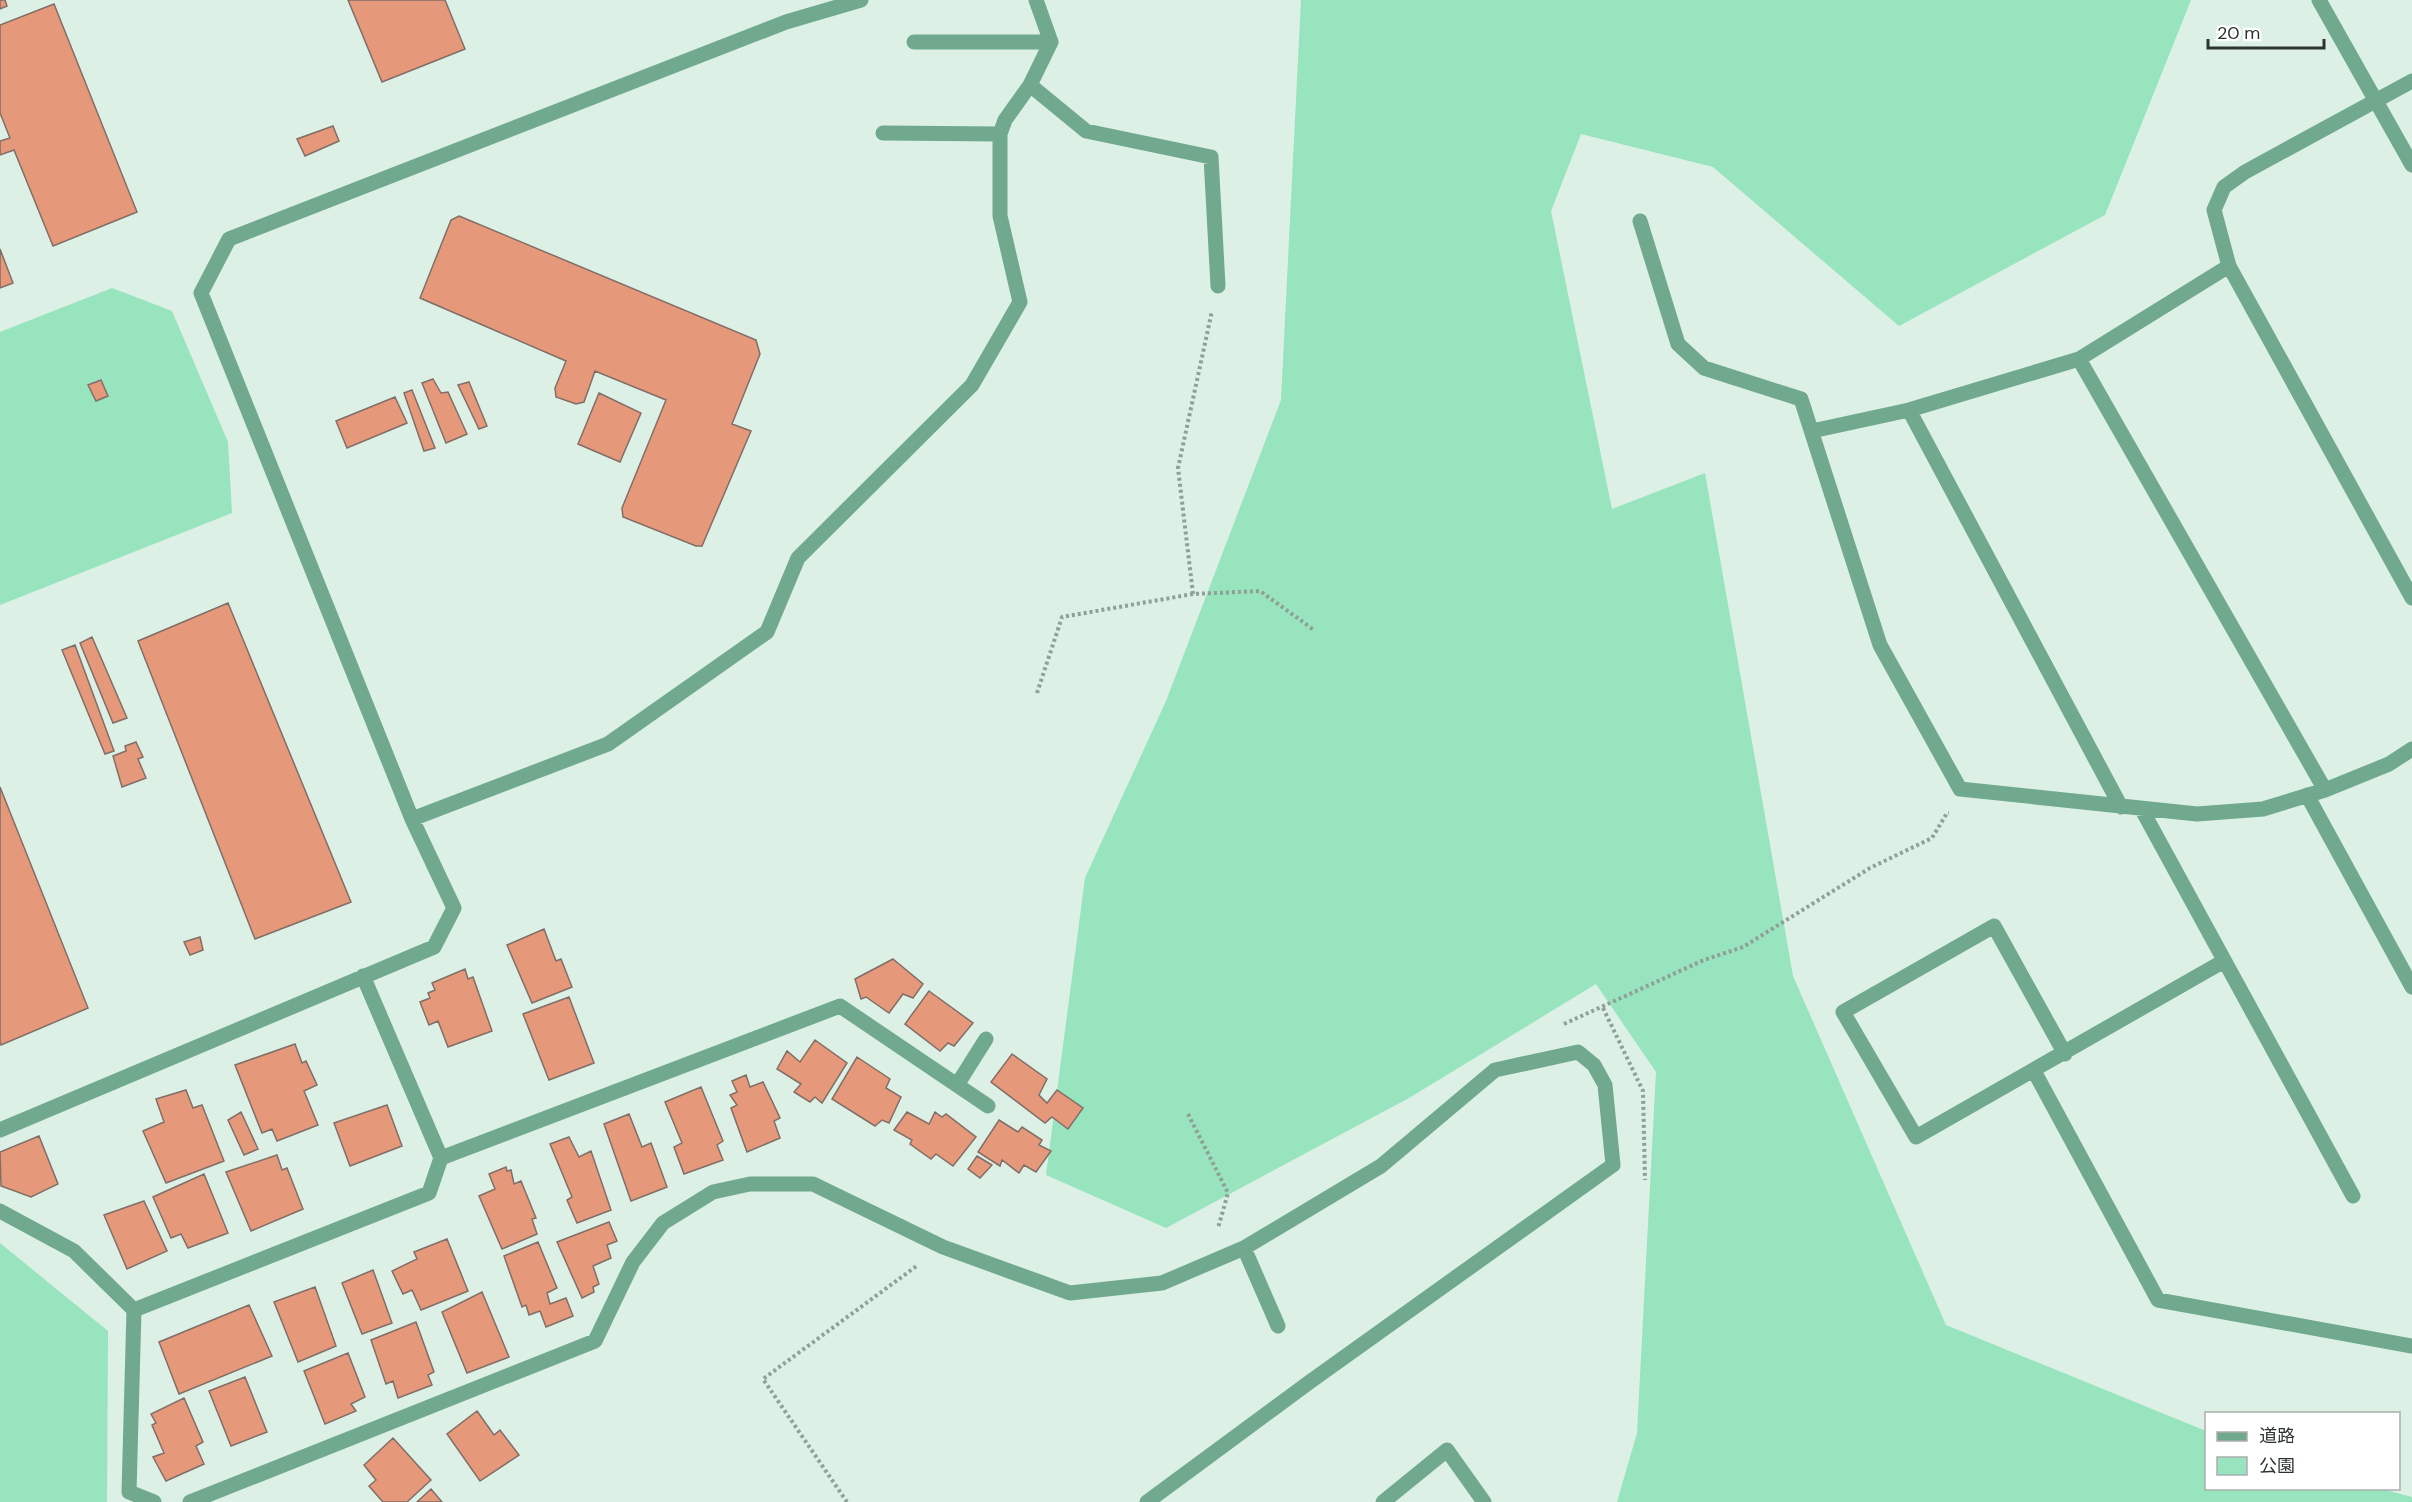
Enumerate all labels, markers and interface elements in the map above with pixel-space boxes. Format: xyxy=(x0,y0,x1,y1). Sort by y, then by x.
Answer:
scale bar xyxy=(2208,12,2324,50)
text: 20 m xyxy=(2217,21,2260,45)
legend xyxy=(2205,1412,2400,1490)
text: 道路 xyxy=(2259,1424,2295,1448)
text: 公園 xyxy=(2259,1454,2295,1478)

